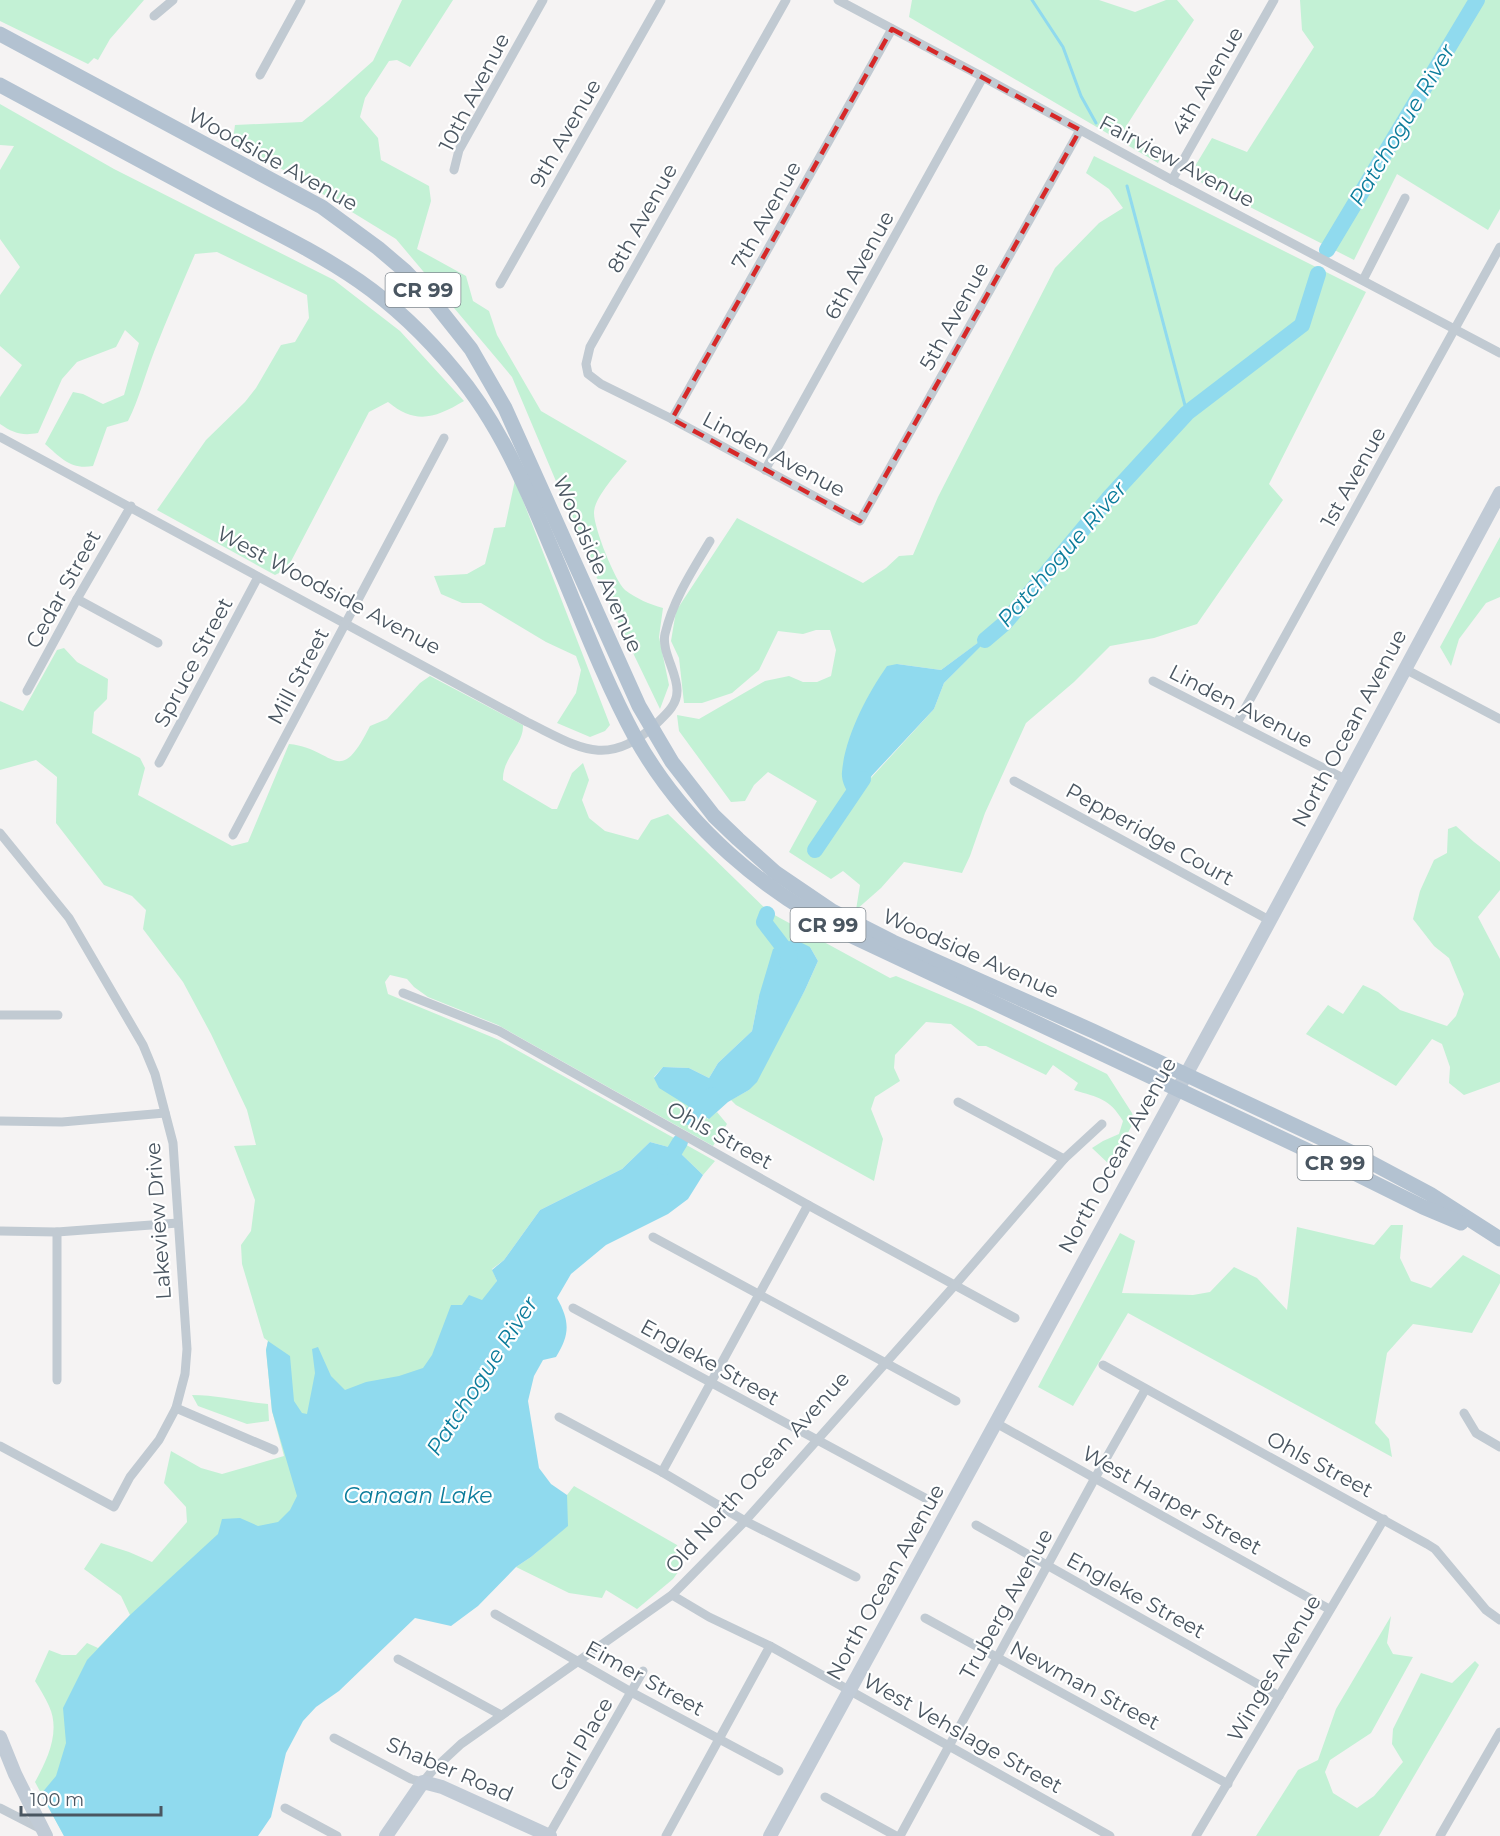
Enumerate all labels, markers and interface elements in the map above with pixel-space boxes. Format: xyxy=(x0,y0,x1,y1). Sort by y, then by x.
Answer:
street label: 4th Avenue xyxy=(1166,22,1248,140)
street label: 10th Avenue xyxy=(434,29,514,155)
water label: Patchogue River xyxy=(1343,38,1462,211)
street label: 9th Avenue xyxy=(524,75,606,191)
street label: Woodside Avenue xyxy=(184,102,362,216)
street label: Fairview Avenue xyxy=(1095,110,1259,212)
street label: 7th Avenue xyxy=(726,157,806,273)
street label: 8th Avenue xyxy=(602,159,682,277)
street label: 6th Avenue xyxy=(819,206,899,324)
street label: 5th Avenue xyxy=(914,258,994,374)
road number: CR 99 xyxy=(386,273,460,307)
street label: Linden Avenue xyxy=(698,406,850,502)
street label: 1st Avenue xyxy=(1315,422,1391,532)
street label: Woodside Avenue xyxy=(548,472,648,656)
water label: Patchogue River xyxy=(991,475,1133,632)
street label: West Woodside Avenue xyxy=(213,520,445,660)
street label: Cedar Street xyxy=(20,526,106,652)
street label: Spruce Street xyxy=(148,593,238,731)
street label: Mill Street xyxy=(262,623,334,729)
street label: North Ocean Avenue xyxy=(1286,625,1412,831)
street label: Linden Avenue xyxy=(1165,659,1317,753)
street label: Pepperidge Court xyxy=(1062,777,1238,891)
street label: Woodside Avenue xyxy=(879,903,1063,1003)
road number: CR 99 xyxy=(790,908,866,942)
street label: North Ocean Avenue xyxy=(1053,1053,1181,1257)
street label: Ohls Street xyxy=(663,1096,777,1174)
street label: Lakeview Drive xyxy=(140,1141,176,1301)
road number: CR 99 xyxy=(1298,1146,1372,1180)
water label: Patchogue River xyxy=(420,1290,544,1461)
street label: Engleke Street xyxy=(636,1314,784,1410)
street label: Old North Ocean Avenue xyxy=(660,1366,854,1578)
street label: Ohls Street xyxy=(1263,1426,1377,1502)
street label: West Harper Street xyxy=(1078,1440,1266,1560)
street label: North Ocean Avenue xyxy=(821,1480,949,1684)
water label: Canaan Lake xyxy=(343,1482,493,1509)
street label: Truberg Avenue xyxy=(954,1524,1058,1684)
street label: Engleke Street xyxy=(1062,1547,1210,1643)
street label: Winges Avenue xyxy=(1222,1590,1326,1746)
street label: Eimer Street xyxy=(581,1635,709,1721)
street label: Newman Street xyxy=(1006,1635,1164,1735)
street label: West Vehslage Street xyxy=(859,1668,1067,1798)
street label: Carl Place xyxy=(544,1693,618,1795)
street label: Shaber Road xyxy=(383,1731,517,1807)
scale bar xyxy=(21,1779,160,1817)
text: 100 m xyxy=(30,1789,84,1811)

